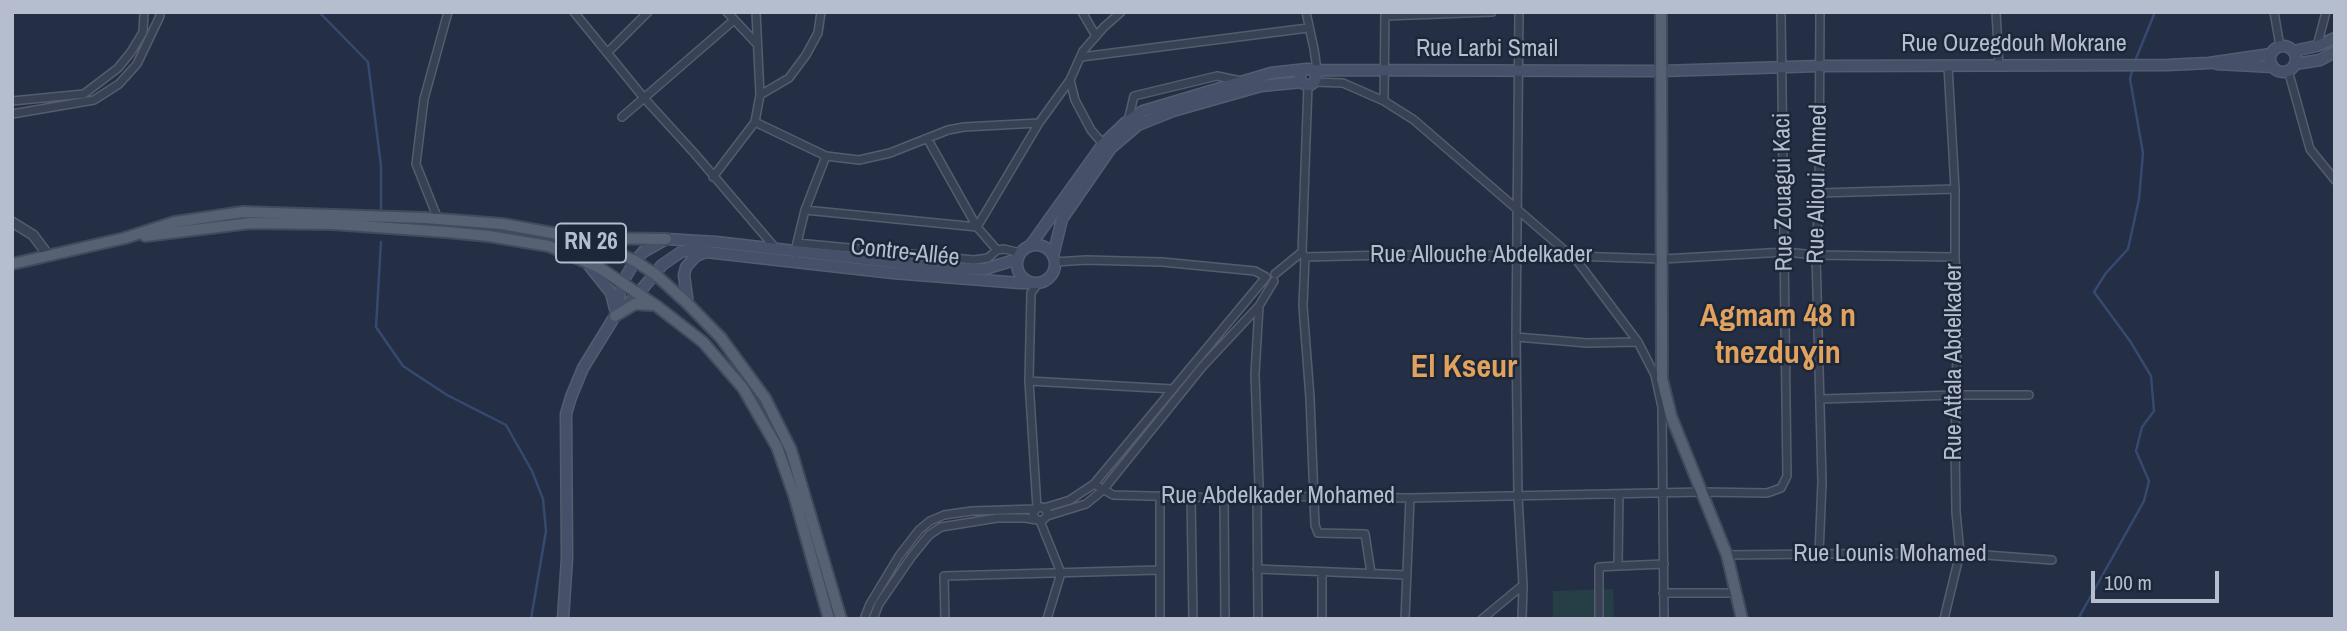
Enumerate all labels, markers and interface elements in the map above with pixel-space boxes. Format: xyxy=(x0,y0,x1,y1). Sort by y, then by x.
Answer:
street label: Rue Ouzegdouh Mokrane xyxy=(1901,31,2127,59)
street label: Rue Larbi Smail xyxy=(1416,36,1558,64)
street label: Rue Alioui Ahmed xyxy=(1802,104,1834,264)
street label: Rue Zouagui Kaci xyxy=(1768,112,1800,272)
road number: RN 26 xyxy=(556,224,626,262)
street label: Contre-Allée xyxy=(849,233,961,273)
street label: Rue Allouche Abdelkader xyxy=(1370,242,1592,270)
street label: Rue Attala Abdelkader xyxy=(1941,264,1969,460)
district label: Agmam 48 n tnezduɣin xyxy=(1700,298,1856,373)
district label: El Kseur xyxy=(1411,349,1517,387)
street label: Rue Abdelkader Mohamed xyxy=(1161,483,1395,511)
street label: Rue Lounis Mohamed xyxy=(1793,541,1987,569)
scale bar xyxy=(2095,558,2223,602)
text: 100 m xyxy=(2104,568,2152,597)

